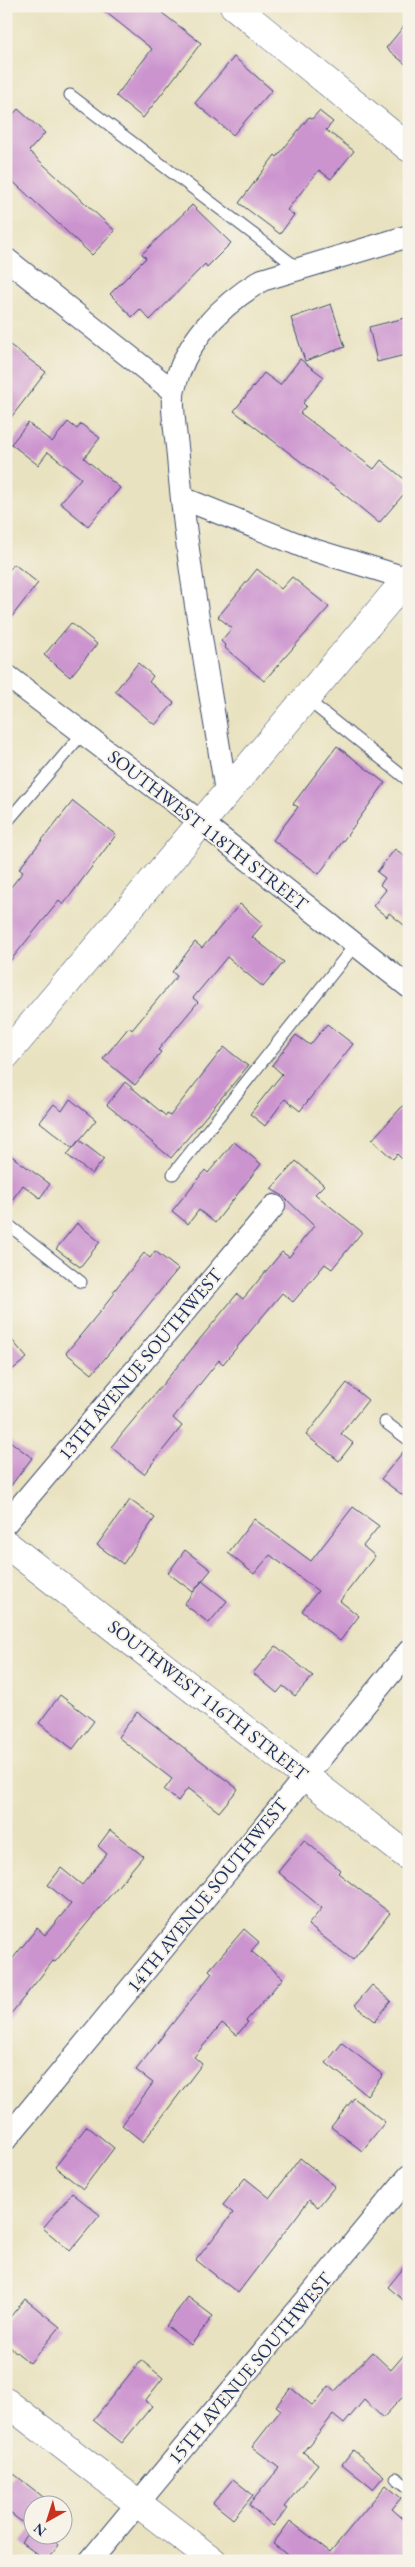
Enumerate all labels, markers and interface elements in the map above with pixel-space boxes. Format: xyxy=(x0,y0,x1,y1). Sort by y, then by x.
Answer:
street label: SOUTHWEST 118TH STREET xyxy=(103,744,313,916)
street label: 13TH AVENUE SOUTHWEST xyxy=(52,1263,228,1465)
street label: SOUTHWEST 116TH STREET xyxy=(103,1614,313,1786)
street label: 14TH AVENUE SOUTHWEST xyxy=(121,1793,293,1997)
street label: 15TH AVENUE SOUTHWEST xyxy=(162,2267,338,2469)
north arrow xyxy=(22,2494,72,2544)
text: N xyxy=(29,2519,50,2541)

